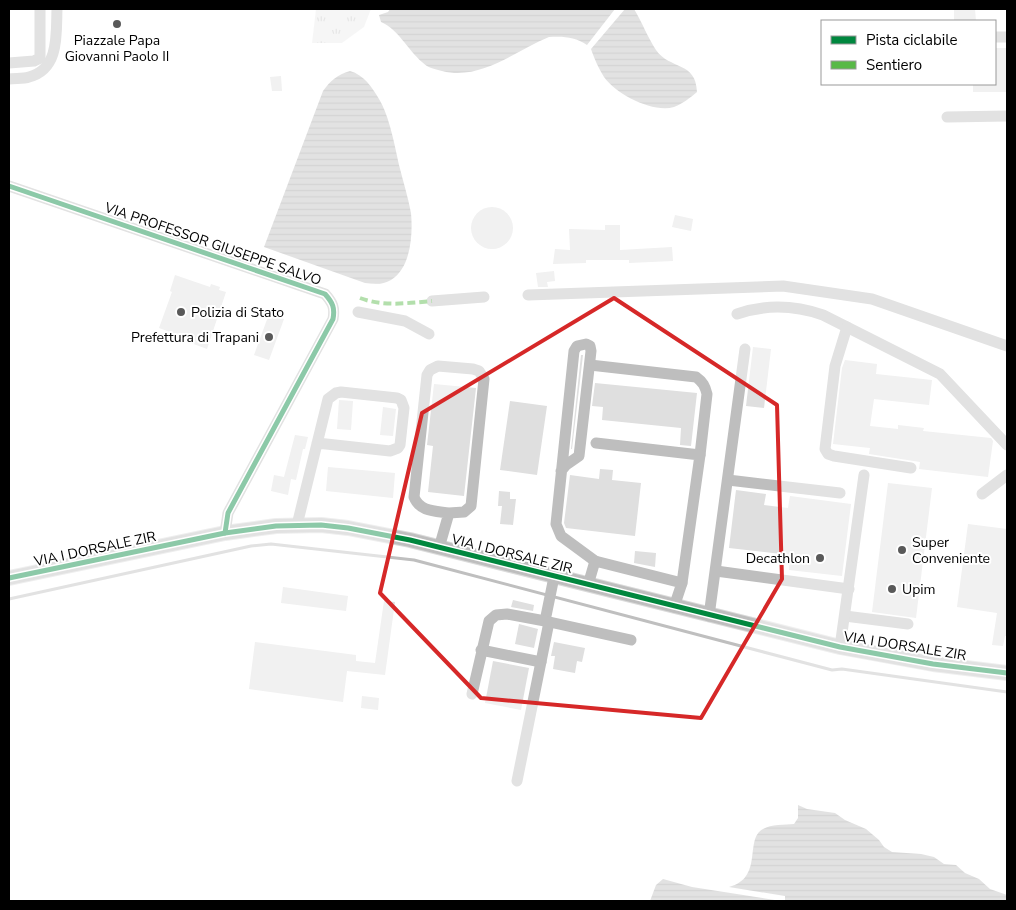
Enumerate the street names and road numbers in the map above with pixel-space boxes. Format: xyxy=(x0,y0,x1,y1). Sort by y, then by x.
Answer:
street label: VIA PROFESSOR GIUSEPPE SALVO xyxy=(101,198,324,290)
street label: VIA I DORSALE ZIR xyxy=(31,527,158,571)
street label: VIA I DORSALE ZIR xyxy=(449,530,574,578)
street label: VIA I DORSALE ZIR xyxy=(841,627,968,665)

